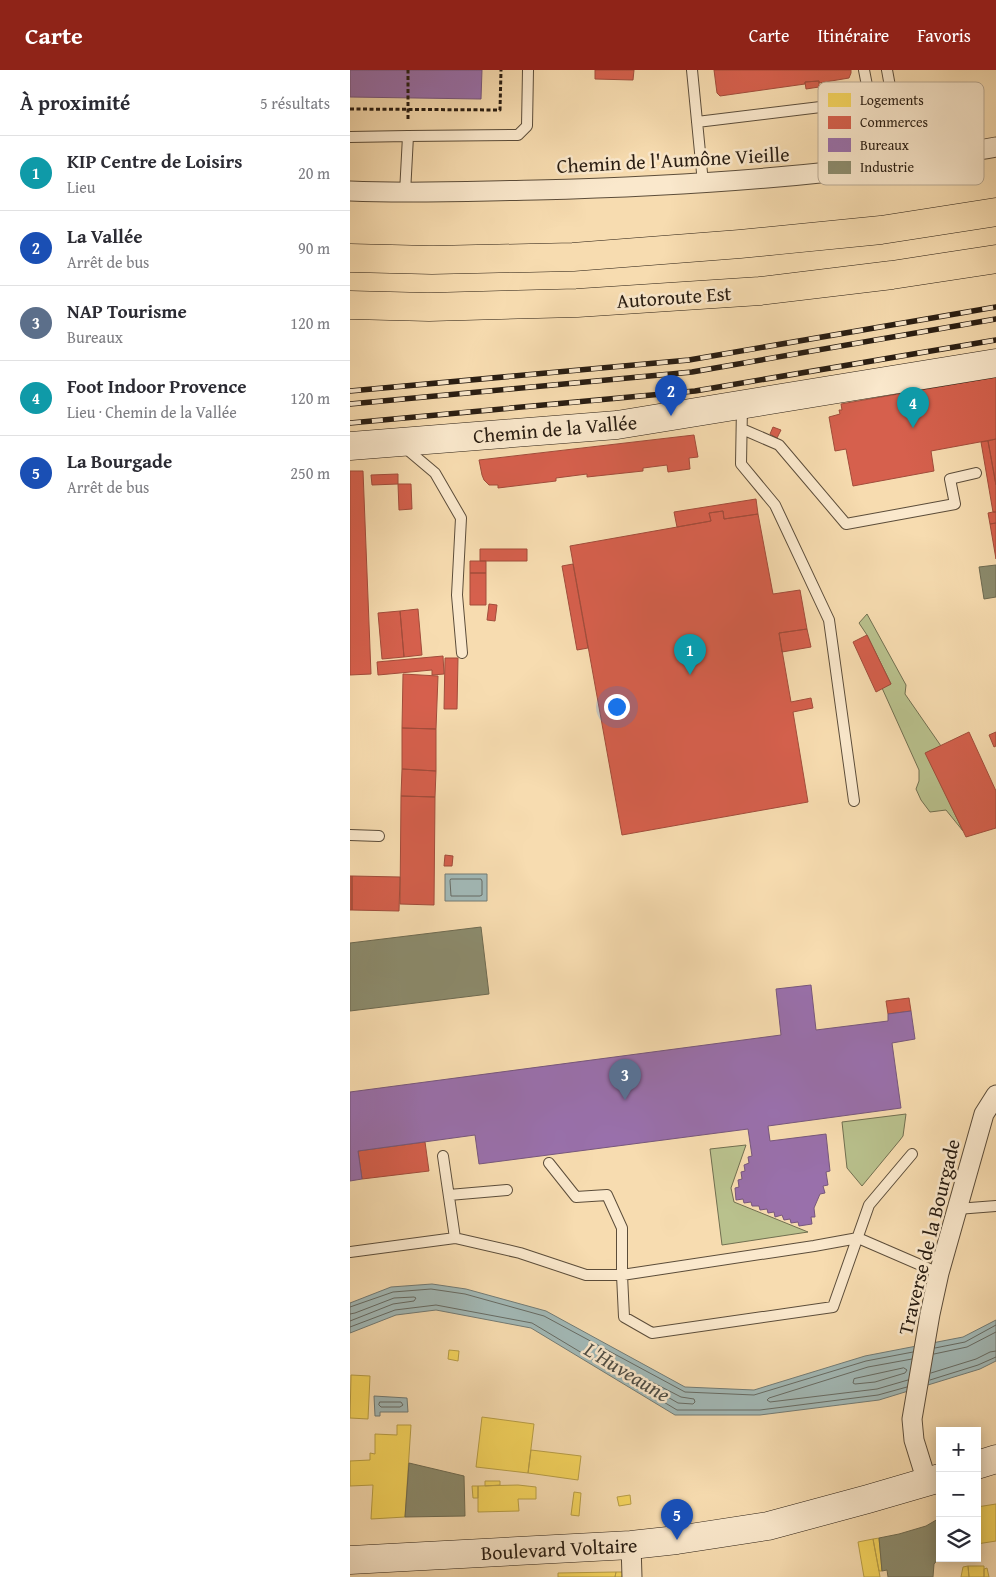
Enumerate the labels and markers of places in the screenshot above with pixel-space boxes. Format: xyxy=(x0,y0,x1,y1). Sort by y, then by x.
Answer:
pin: 2 xyxy=(655,375,687,416)
pin: 4 xyxy=(897,387,929,428)
pin: 1 xyxy=(674,634,706,675)
pin: 3 xyxy=(609,1059,641,1100)
pin: 5 xyxy=(661,1499,693,1540)

